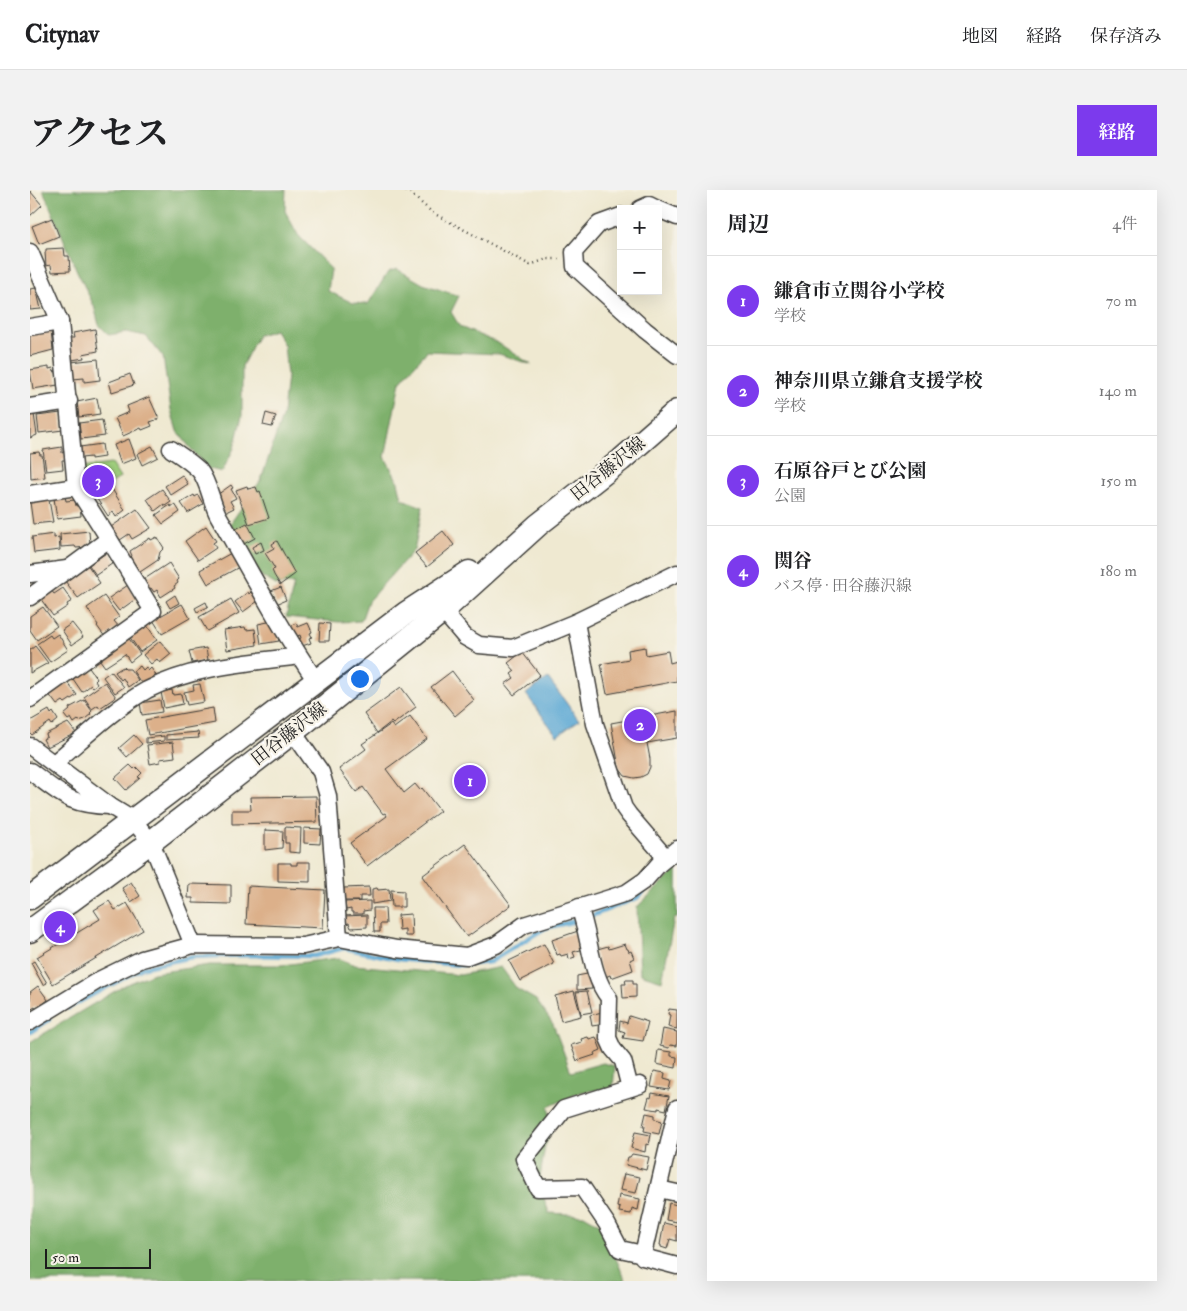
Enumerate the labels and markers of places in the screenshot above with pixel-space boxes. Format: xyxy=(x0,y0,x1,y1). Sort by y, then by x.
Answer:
pin: 3 xyxy=(82,462,114,500)
pin: 2 xyxy=(624,706,656,744)
pin: 1 xyxy=(454,762,486,800)
pin: 4 xyxy=(44,908,76,946)

